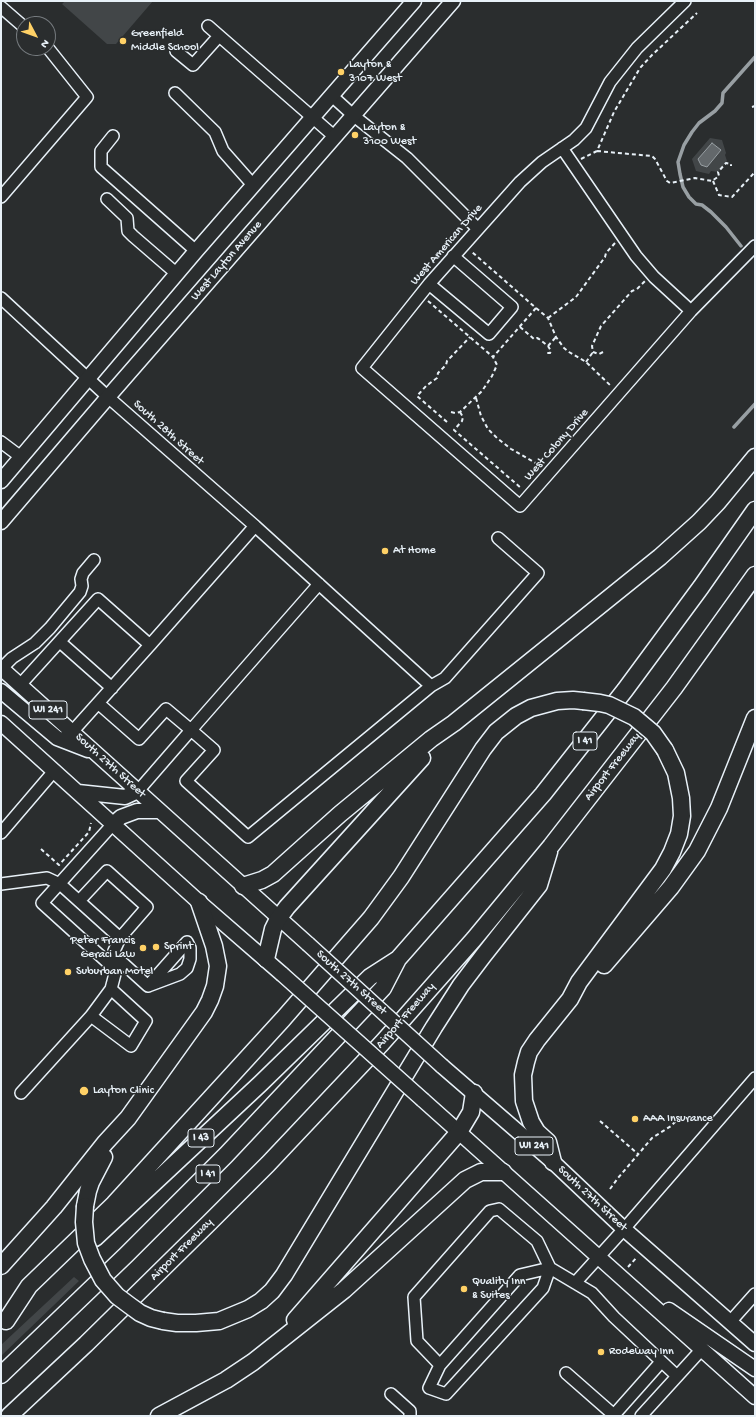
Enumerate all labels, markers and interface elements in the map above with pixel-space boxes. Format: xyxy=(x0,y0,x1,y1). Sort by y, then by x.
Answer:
north arrow xyxy=(16,16,56,56)
place label: Greenfield Middle School xyxy=(131,27,199,55)
marker: Greenfield Middle School xyxy=(118,36,128,46)
text: N xyxy=(37,37,51,50)
place label: Layton & 3107 West xyxy=(349,58,402,86)
marker: Layton & 3107 West xyxy=(336,67,346,77)
place label: Layton & 3100 West xyxy=(363,121,416,149)
marker: Layton & 3100 West xyxy=(350,130,360,140)
street label: West American Drive xyxy=(408,202,486,288)
street label: West Layton Avenue xyxy=(188,218,266,304)
street label: South 28th Street xyxy=(130,397,206,469)
street label: West Colony Drive xyxy=(522,406,592,484)
place label: At Home xyxy=(393,544,436,558)
marker: At Home xyxy=(380,546,390,556)
road number: WI 241 xyxy=(29,701,67,719)
street label: Airport Freeway xyxy=(582,730,644,804)
street label: South 27th Street xyxy=(72,731,148,801)
road number: I 41 xyxy=(573,732,597,750)
place label: Peter Francis Geraci Law xyxy=(70,934,135,962)
place label: Sprint xyxy=(164,940,193,954)
marker: Sprint xyxy=(151,942,161,952)
marker: Peter Francis Geraci Law xyxy=(138,943,148,953)
street label: South 27th Street xyxy=(313,948,389,1018)
place label: Suburban Motel xyxy=(76,965,153,979)
marker: Suburban Motel xyxy=(63,967,73,977)
street label: Airport Freeway xyxy=(373,980,439,1052)
place label: Layton Clinic xyxy=(93,1084,154,1098)
marker: Layton Clinic xyxy=(78,1085,90,1097)
place label: AAA Insurance xyxy=(643,1112,713,1126)
marker: AAA Insurance xyxy=(630,1114,640,1124)
road number: I 43 xyxy=(188,1129,214,1147)
road number: WI 241 xyxy=(515,1137,553,1155)
street label: South 27th Street xyxy=(554,1163,630,1235)
road number: I 41 xyxy=(196,1165,220,1183)
street label: Airport Freeway xyxy=(148,1216,216,1284)
place label: Quality Inn & Suites xyxy=(472,1275,526,1303)
marker: Quality Inn & Suites xyxy=(459,1284,469,1294)
place label: Rodeway Inn xyxy=(609,1345,674,1359)
marker: Rodeway Inn xyxy=(596,1347,606,1357)

